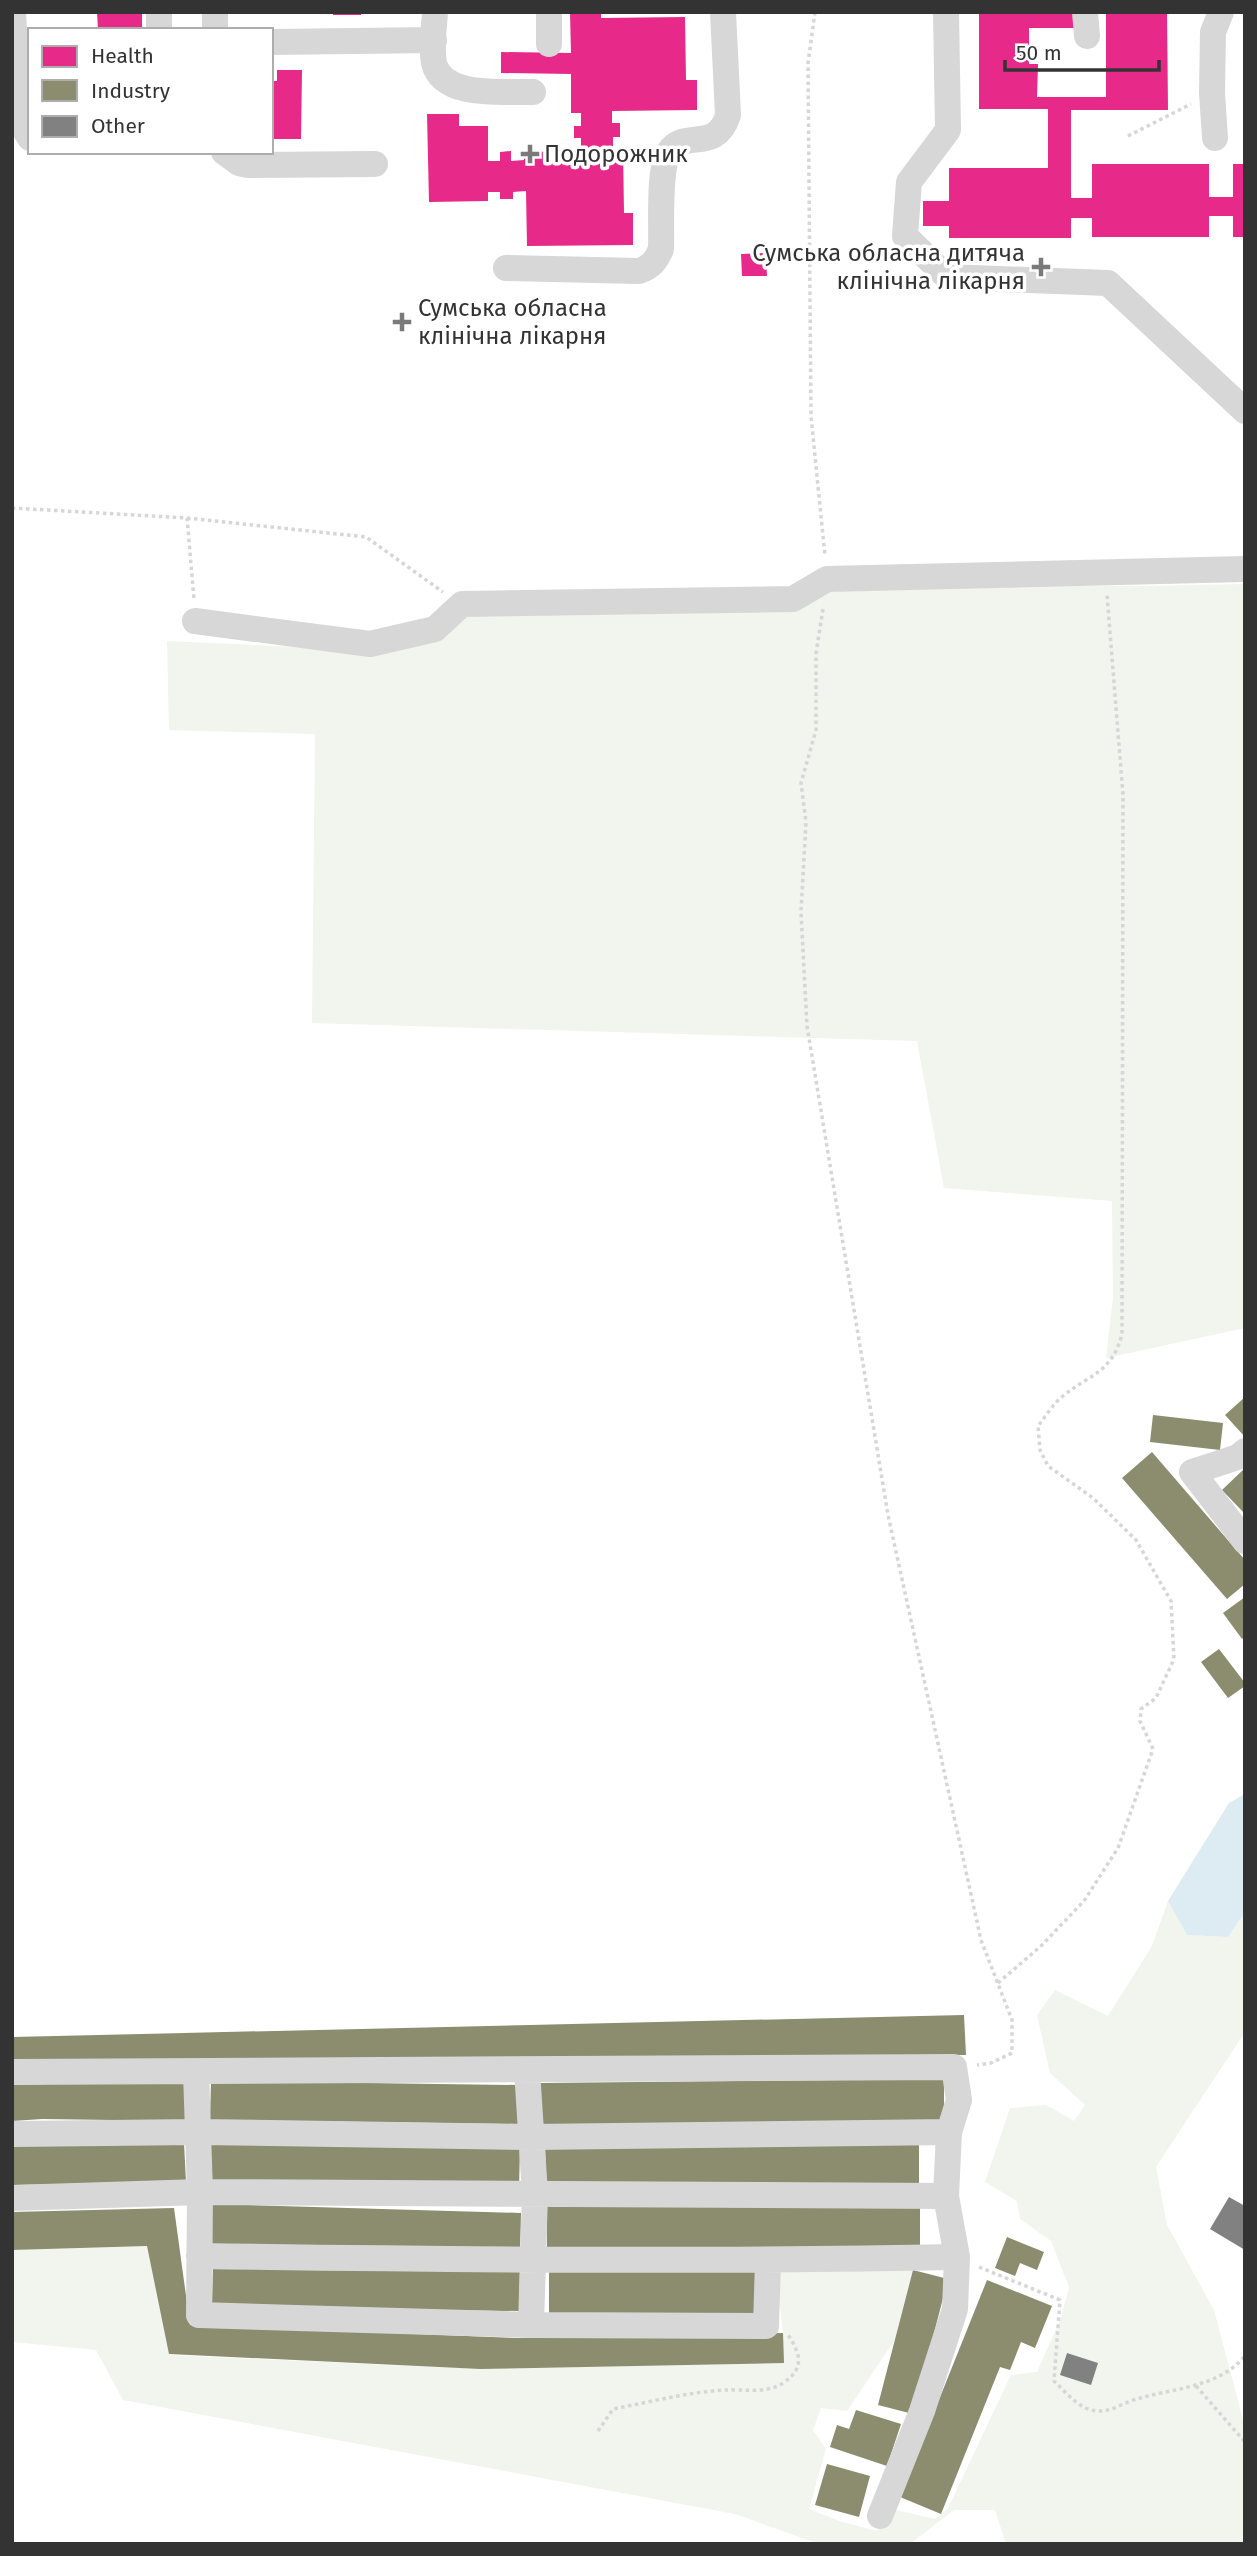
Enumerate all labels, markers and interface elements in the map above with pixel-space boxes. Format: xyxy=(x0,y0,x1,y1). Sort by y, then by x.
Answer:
legend xyxy=(28,28,273,154)
scale bar xyxy=(1005,28,1159,72)
text: 50 m xyxy=(1016,40,1062,66)
text: Health xyxy=(91,43,154,69)
text: Industry xyxy=(91,78,171,104)
text: Other xyxy=(91,113,145,139)
place label: Подорожник xyxy=(544,140,688,168)
marker: Подорожник xyxy=(522,146,538,162)
place label: Сумська обласна дитяча клінічна лікарня xyxy=(752,239,1025,295)
marker: Сумська обласна дитяча клінічна лікарня xyxy=(1031,257,1051,277)
place label: Сумська обласна клінічна лікарня xyxy=(418,294,607,350)
marker: Сумська обласна клінічна лікарня xyxy=(392,312,412,332)

